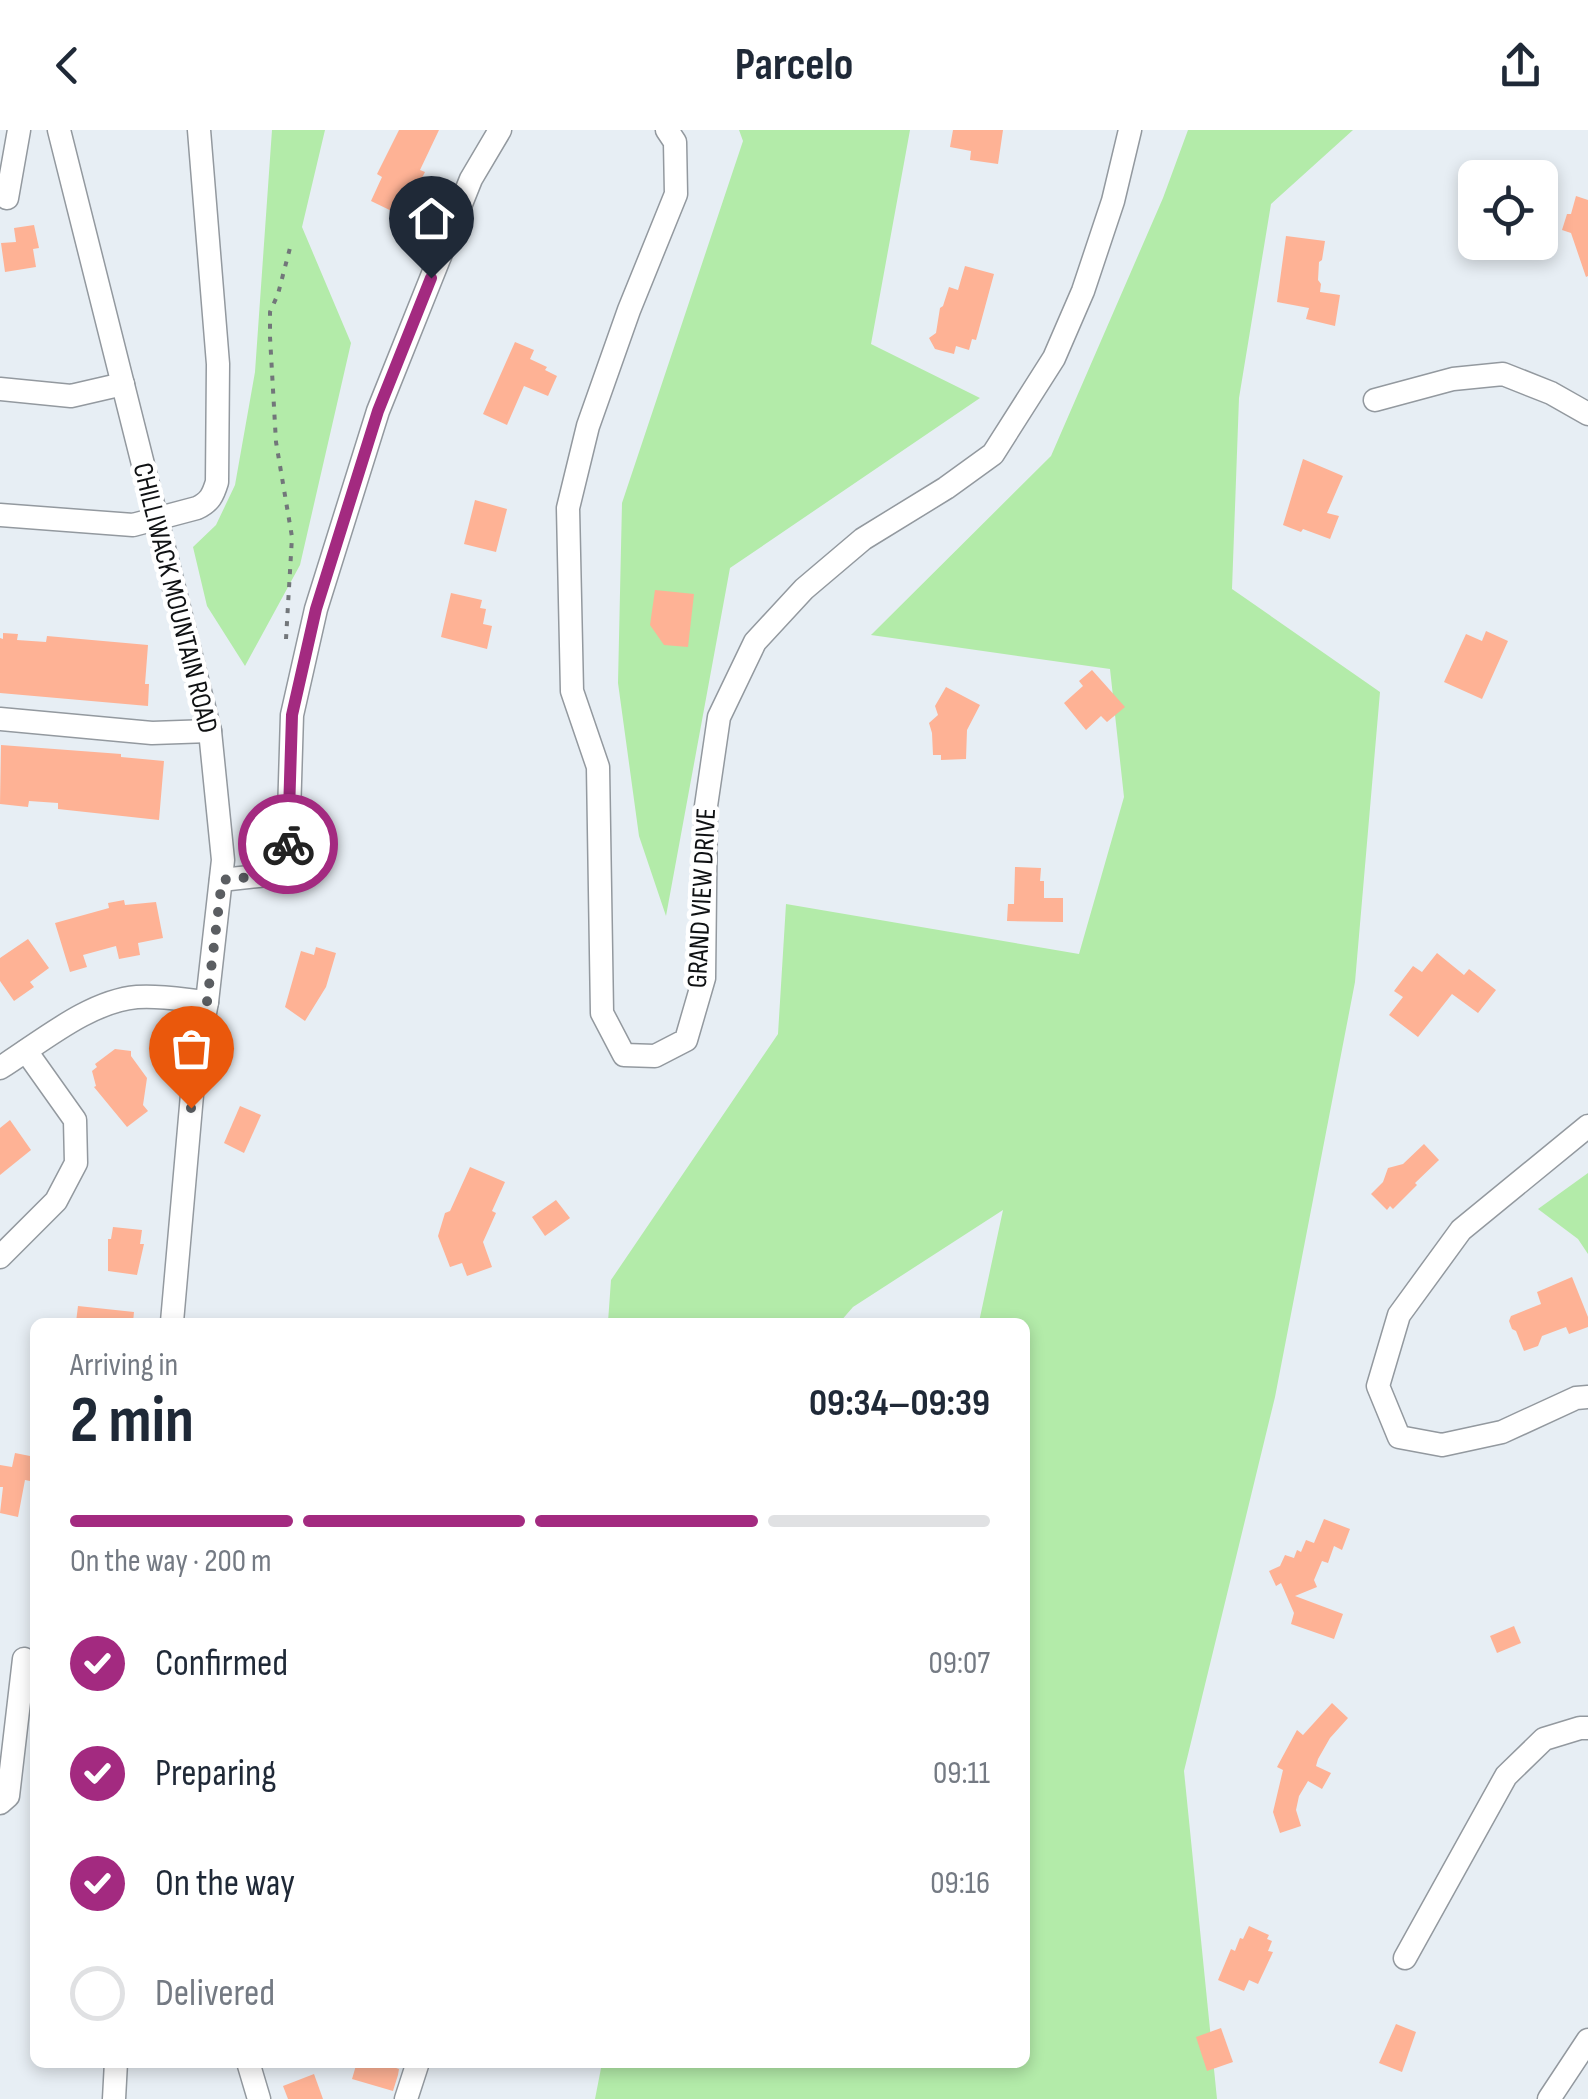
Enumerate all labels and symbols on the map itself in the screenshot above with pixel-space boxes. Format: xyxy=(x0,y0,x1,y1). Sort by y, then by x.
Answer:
pin xyxy=(389,176,474,279)
street label: CHILLIWACK MOUNTAIN ROAD xyxy=(125,459,225,737)
courier xyxy=(238,794,338,894)
street label: GRAND VIEW DRIVE xyxy=(681,807,723,989)
pin xyxy=(149,1006,234,1109)

